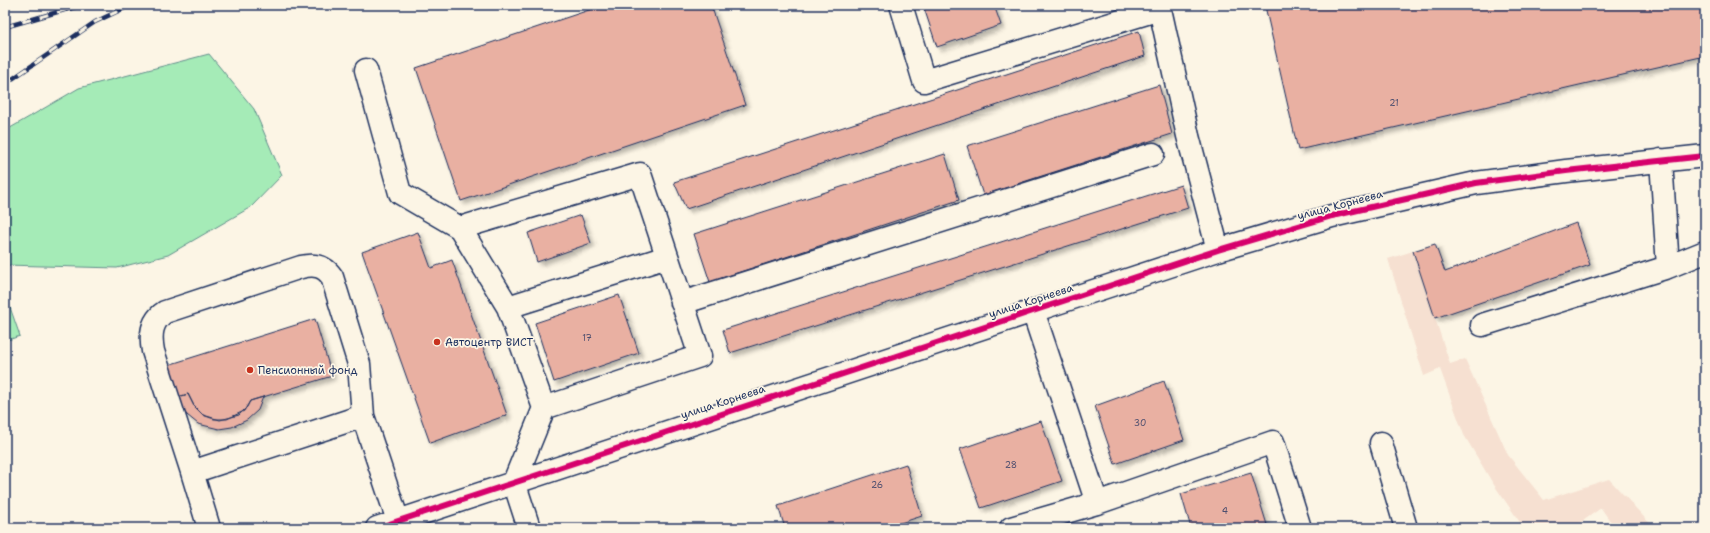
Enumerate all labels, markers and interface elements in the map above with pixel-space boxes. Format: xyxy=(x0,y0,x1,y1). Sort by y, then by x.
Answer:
house number: 21 xyxy=(1389,97,1399,109)
street label: улица Корнеева xyxy=(1296,186,1385,224)
street label: улица Корнеева xyxy=(987,280,1075,322)
house number: 17 xyxy=(582,332,592,344)
place label: Автоцентр ВИСТ xyxy=(445,335,534,350)
marker: Автоцентр ВИСТ xyxy=(432,337,442,347)
place label: Пенсионный фонд xyxy=(258,363,357,378)
marker: Пенсионный фонд xyxy=(245,365,255,375)
street label: улица Корнеева xyxy=(679,381,767,423)
house number: 30 xyxy=(1134,417,1146,429)
house number: 28 xyxy=(1005,459,1017,471)
house number: 26 xyxy=(871,479,883,491)
house number: 4 xyxy=(1222,505,1228,517)

